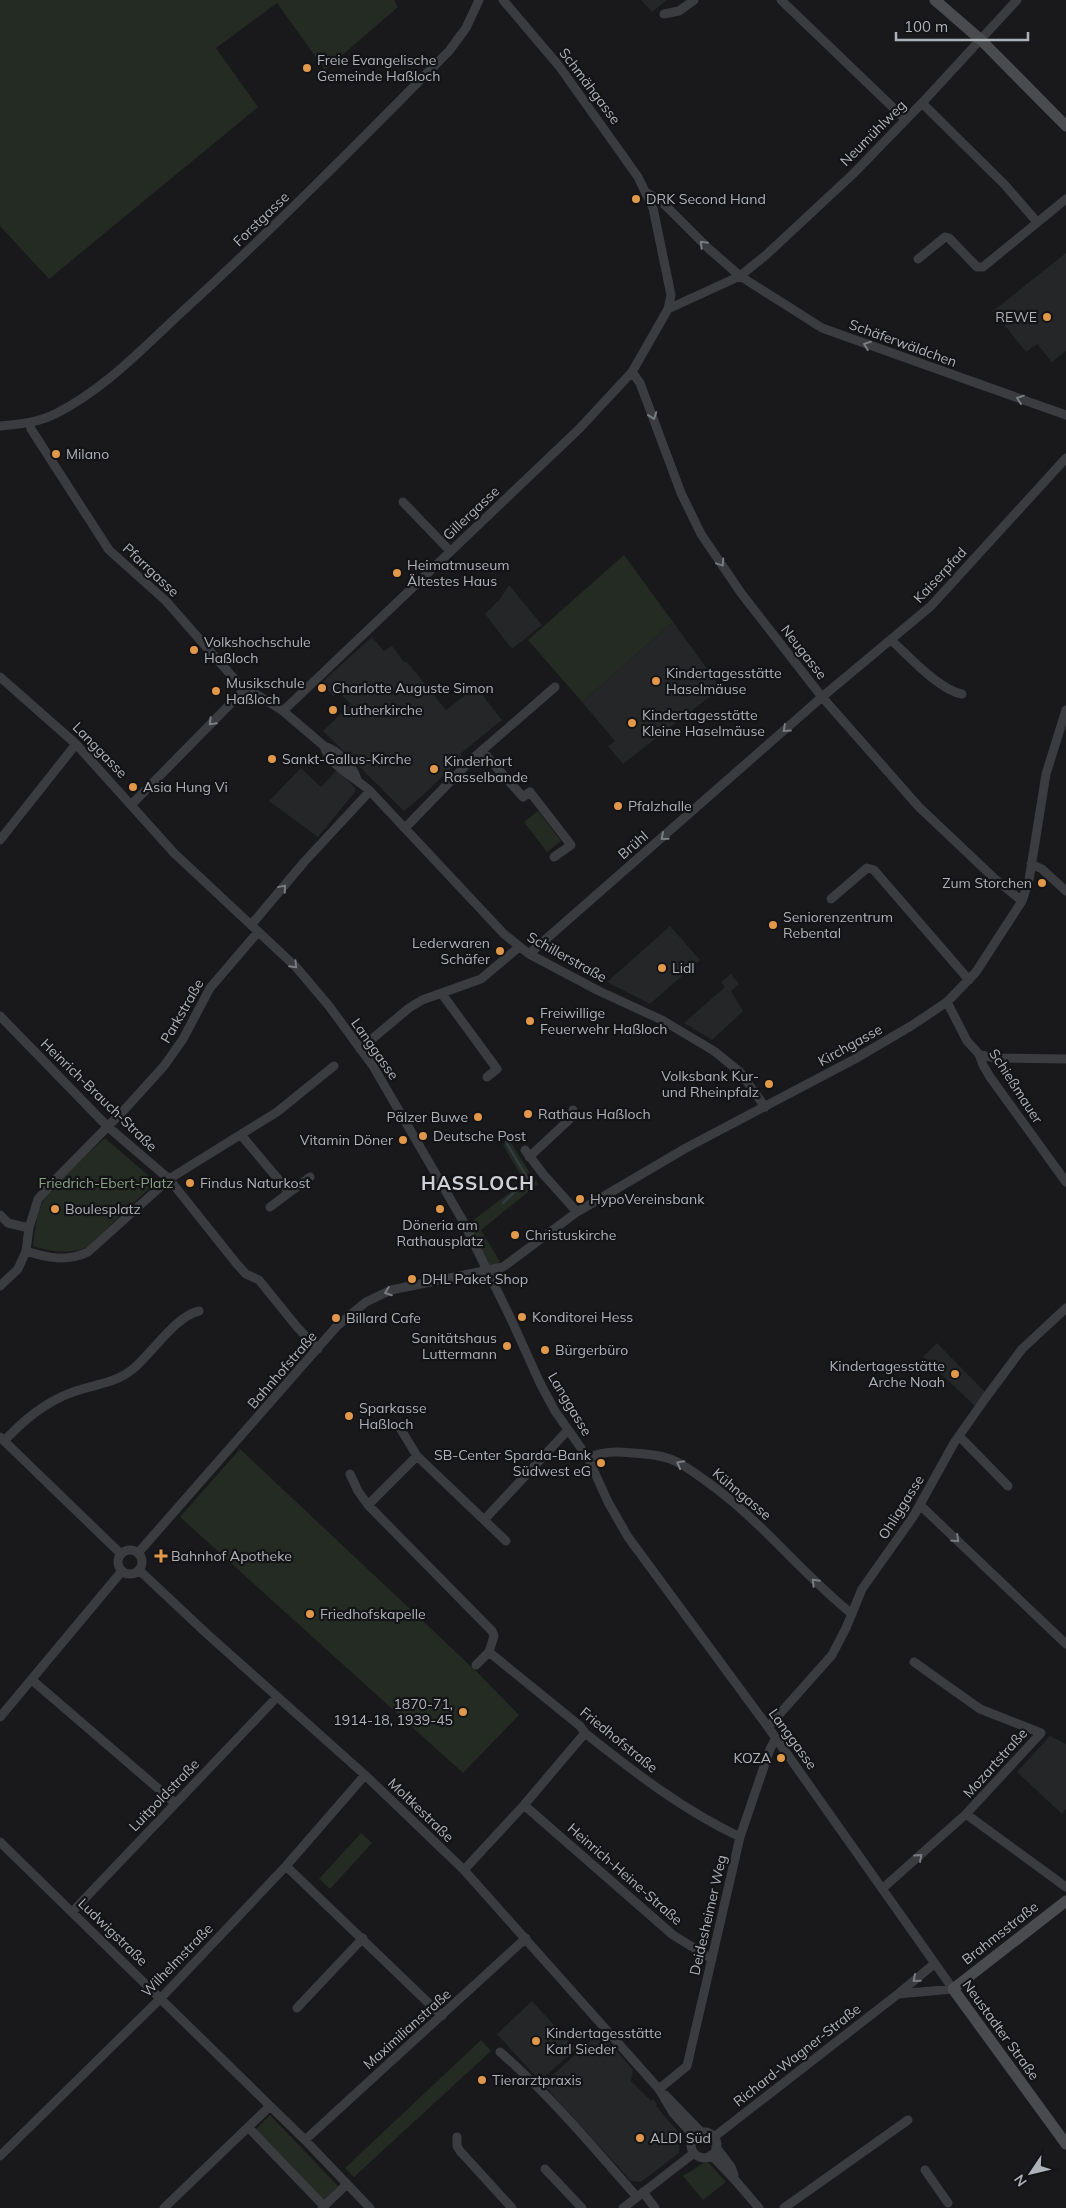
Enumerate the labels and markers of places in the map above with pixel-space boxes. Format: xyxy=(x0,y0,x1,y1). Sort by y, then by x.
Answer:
place label: Freie Evangelische Gemeinde Haßloch xyxy=(317,51,440,85)
marker: Freie Evangelische Gemeinde Haßloch xyxy=(301,62,313,74)
place label: DRK Second Hand xyxy=(646,190,766,208)
marker: DRK Second Hand xyxy=(630,193,642,205)
place label: REWE xyxy=(995,308,1037,326)
marker: REWE xyxy=(1041,311,1053,323)
place label: Milano xyxy=(66,445,109,463)
marker: Milano xyxy=(50,448,62,460)
place label: Heimatmuseum Ältestes Haus xyxy=(407,556,510,590)
marker: Heimatmuseum Ältestes Haus xyxy=(391,567,403,579)
place label: Volkshochschule Haßloch xyxy=(204,633,311,667)
marker: Volkshochschule Haßloch xyxy=(188,644,200,656)
place label: Kindertagesstätte Haselmäuse xyxy=(666,664,782,698)
place label: Musikschule Haßloch xyxy=(226,674,305,708)
marker: Kindertagesstätte Haselmäuse xyxy=(650,675,662,687)
place label: Charlotte Auguste Simon xyxy=(332,679,494,697)
marker: Charlotte Auguste Simon xyxy=(316,682,328,694)
marker: Musikschule Haßloch xyxy=(210,685,222,697)
place label: Lutherkirche xyxy=(343,701,423,719)
marker: Lutherkirche xyxy=(327,704,339,716)
place label: Kindertagesstätte Kleine Haselmäuse xyxy=(642,706,765,740)
marker: Kindertagesstätte Kleine Haselmäuse xyxy=(626,717,638,729)
place label: Sankt-Gallus-Kirche xyxy=(282,750,411,768)
place label: Kinderhort Rasselbande xyxy=(444,752,528,786)
marker: Sankt-Gallus-Kirche xyxy=(266,753,278,765)
marker: Kinderhort Rasselbande xyxy=(428,763,440,775)
place label: Asia Hung Vi xyxy=(143,778,228,796)
marker: Asia Hung Vi xyxy=(127,781,139,793)
place label: Pfalzhalle xyxy=(628,797,692,815)
marker: Pfalzhalle xyxy=(612,800,624,812)
place label: Zum Storchen xyxy=(942,874,1032,892)
marker: Zum Storchen xyxy=(1036,877,1048,889)
place label: Seniorenzentrum Rebental xyxy=(783,908,893,942)
marker: Seniorenzentrum Rebental xyxy=(767,919,779,931)
place label: Lederwaren Schäfer xyxy=(412,934,491,968)
marker: Lederwaren Schäfer xyxy=(494,945,506,957)
place label: Lidl xyxy=(672,959,695,977)
marker: Lidl xyxy=(656,962,668,974)
place label: Freiwillige Feuerwehr Haßloch xyxy=(540,1004,668,1038)
marker: Freiwillige Feuerwehr Haßloch xyxy=(524,1015,536,1027)
place label: Volksbank Kur- und Rheinpfalz xyxy=(661,1067,759,1101)
marker: Volksbank Kur- und Rheinpfalz xyxy=(763,1078,775,1090)
place label: Rathaus Haßloch xyxy=(538,1105,651,1123)
place label: Pälzer Buwe xyxy=(386,1108,468,1126)
marker: Rathaus Haßloch xyxy=(522,1108,534,1120)
marker: Pälzer Buwe xyxy=(472,1111,484,1123)
place label: Deutsche Post xyxy=(433,1127,526,1145)
marker: Deutsche Post xyxy=(417,1130,429,1142)
place label: Vitamin Döner xyxy=(300,1131,394,1149)
marker: Vitamin Döner xyxy=(397,1134,409,1146)
place label: Findus Naturkost xyxy=(200,1174,310,1192)
marker: Findus Naturkost xyxy=(184,1177,196,1189)
place label: HypoVereinsbank xyxy=(590,1190,705,1208)
marker: HypoVereinsbank xyxy=(574,1193,586,1205)
place label: Boulesplatz xyxy=(65,1200,141,1218)
marker: Boulesplatz xyxy=(49,1203,61,1215)
marker: Döneria am Rathausplatz xyxy=(434,1203,446,1215)
place label: Döneria am Rathausplatz xyxy=(397,1216,483,1250)
place label: Christuskirche xyxy=(525,1226,616,1244)
marker: Christuskirche xyxy=(509,1229,521,1241)
place label: DHL Paket Shop xyxy=(422,1270,528,1288)
marker: DHL Paket Shop xyxy=(406,1273,418,1285)
place label: Konditorei Hess xyxy=(532,1308,633,1326)
place label: Billard Cafe xyxy=(346,1309,421,1327)
marker: Konditorei Hess xyxy=(516,1311,528,1323)
marker: Billard Cafe xyxy=(330,1312,342,1324)
place label: Sanitätshaus Luttermann xyxy=(412,1329,497,1363)
marker: Sanitätshaus Luttermann xyxy=(501,1340,513,1352)
place label: Bürgerbüro xyxy=(555,1341,628,1359)
marker: Bürgerbüro xyxy=(539,1344,551,1356)
place label: Kindertagesstätte Arche Noah xyxy=(829,1357,945,1391)
marker: Kindertagesstätte Arche Noah xyxy=(949,1368,961,1380)
place label: Sparkasse Haßloch xyxy=(359,1399,427,1433)
marker: Sparkasse Haßloch xyxy=(343,1410,355,1422)
place label: SB-Center Sparda-Bank Südwest eG xyxy=(434,1446,592,1480)
marker: SB-Center Sparda-Bank Südwest eG xyxy=(595,1457,607,1469)
place label: Bahnhof Apotheke xyxy=(171,1547,292,1565)
marker: Bahnhof Apotheke xyxy=(155,1550,167,1562)
place label: Friedhofskapelle xyxy=(320,1605,426,1623)
marker: Friedhofskapelle xyxy=(304,1608,316,1620)
place label: 1870-71, 1914-18, 1939-45 xyxy=(333,1695,453,1729)
marker: 1870-71, 1914-18, 1939-45 xyxy=(457,1706,469,1718)
place label: KOZA xyxy=(733,1749,772,1767)
marker: KOZA xyxy=(775,1752,787,1764)
place label: Kindertagesstätte Karl Sieder xyxy=(546,2024,662,2058)
marker: Kindertagesstätte Karl Sieder xyxy=(530,2035,542,2047)
place label: Tierarztpraxis xyxy=(492,2071,582,2089)
marker: Tierarztpraxis xyxy=(476,2074,488,2086)
place label: ALDI Süd xyxy=(650,2129,711,2147)
marker: ALDI Süd xyxy=(634,2132,646,2144)

